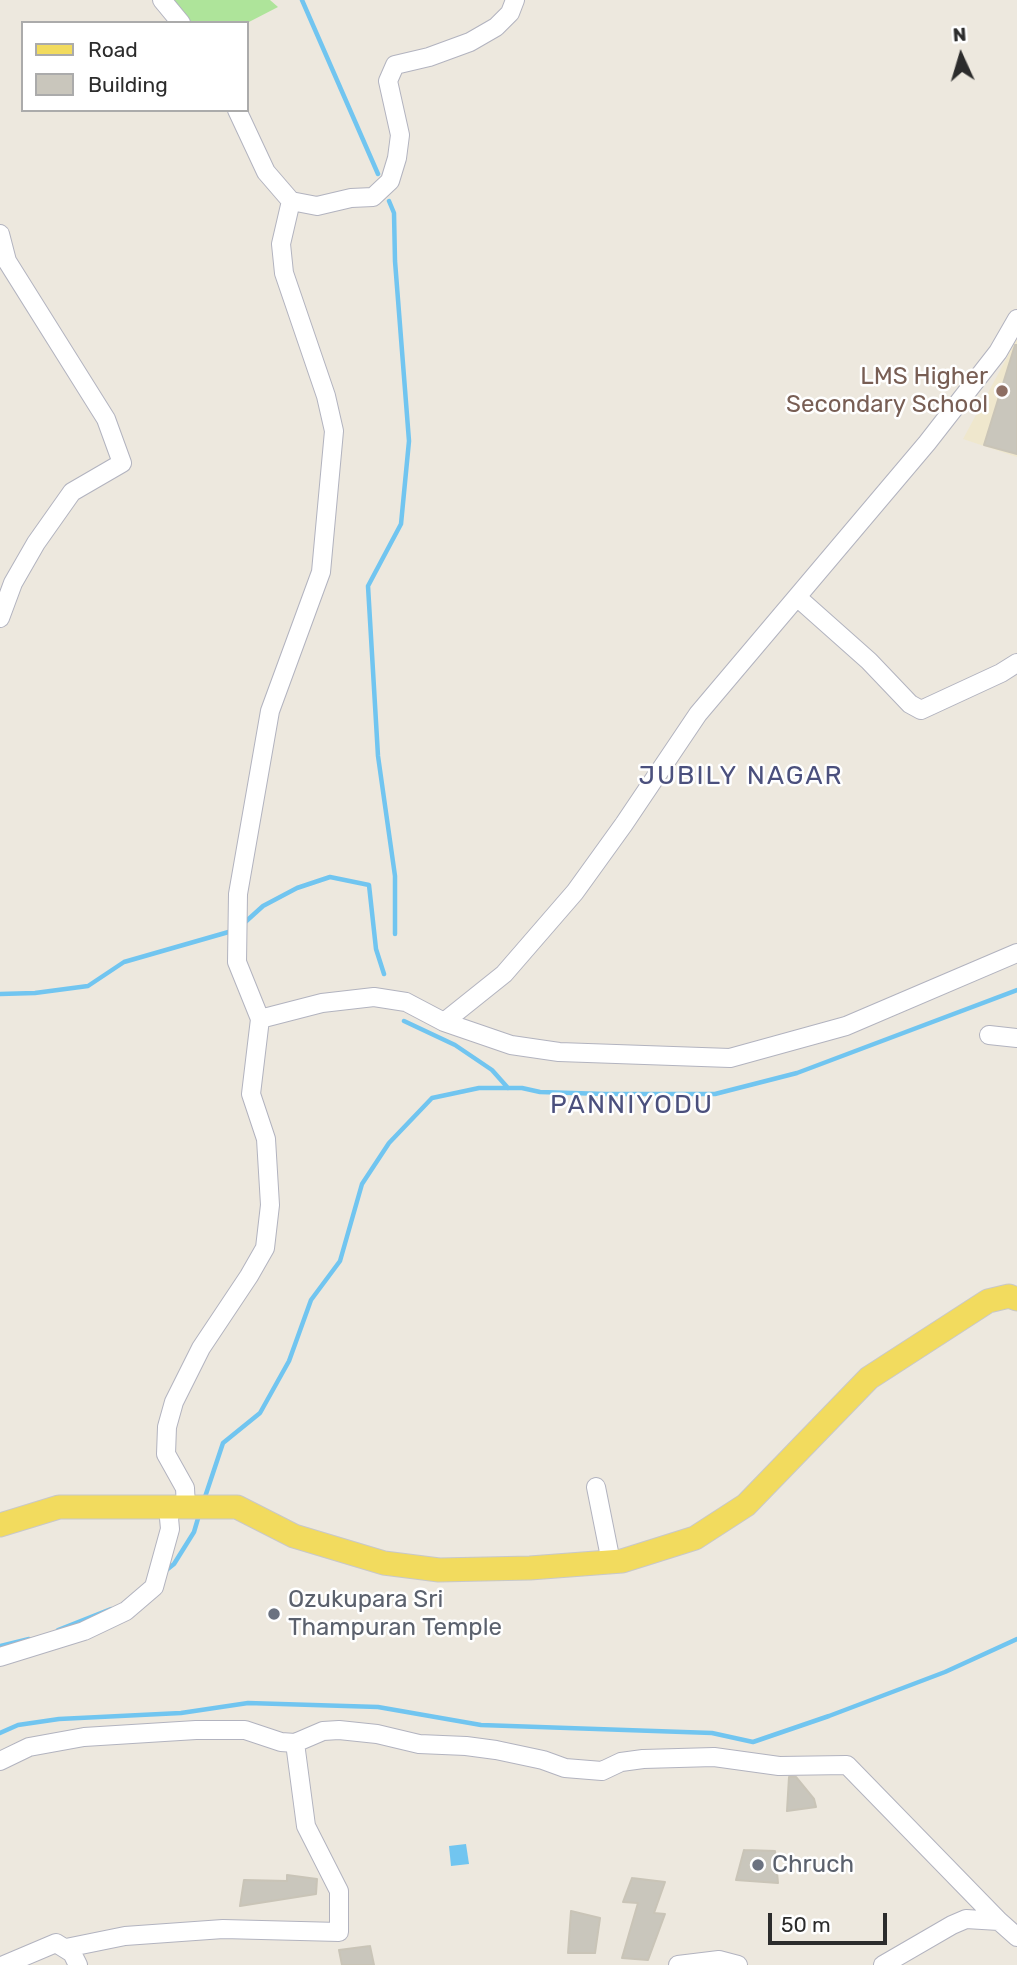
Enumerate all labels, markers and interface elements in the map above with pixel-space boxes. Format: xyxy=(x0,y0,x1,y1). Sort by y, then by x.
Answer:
legend xyxy=(21,21,248,112)
north arrow xyxy=(926,21,996,91)
text: N xyxy=(952,23,967,47)
text: Road xyxy=(88,37,138,62)
text: Building xyxy=(88,72,168,97)
place label: LMS Higher Secondary School xyxy=(786,363,988,419)
marker: LMS Higher Secondary School xyxy=(994,383,1010,399)
district label: JUBILY NAGAR xyxy=(640,760,842,792)
district label: PANNIYODU xyxy=(551,1089,713,1121)
place label: Ozukupara Sri Thampuran Temple xyxy=(288,1586,502,1642)
marker: Ozukupara Sri Thampuran Temple xyxy=(266,1606,282,1622)
place label: Chruch xyxy=(772,1851,854,1879)
marker: Chruch xyxy=(750,1857,766,1873)
scale bar xyxy=(772,1898,891,1942)
text: 50 m xyxy=(781,1912,831,1937)

